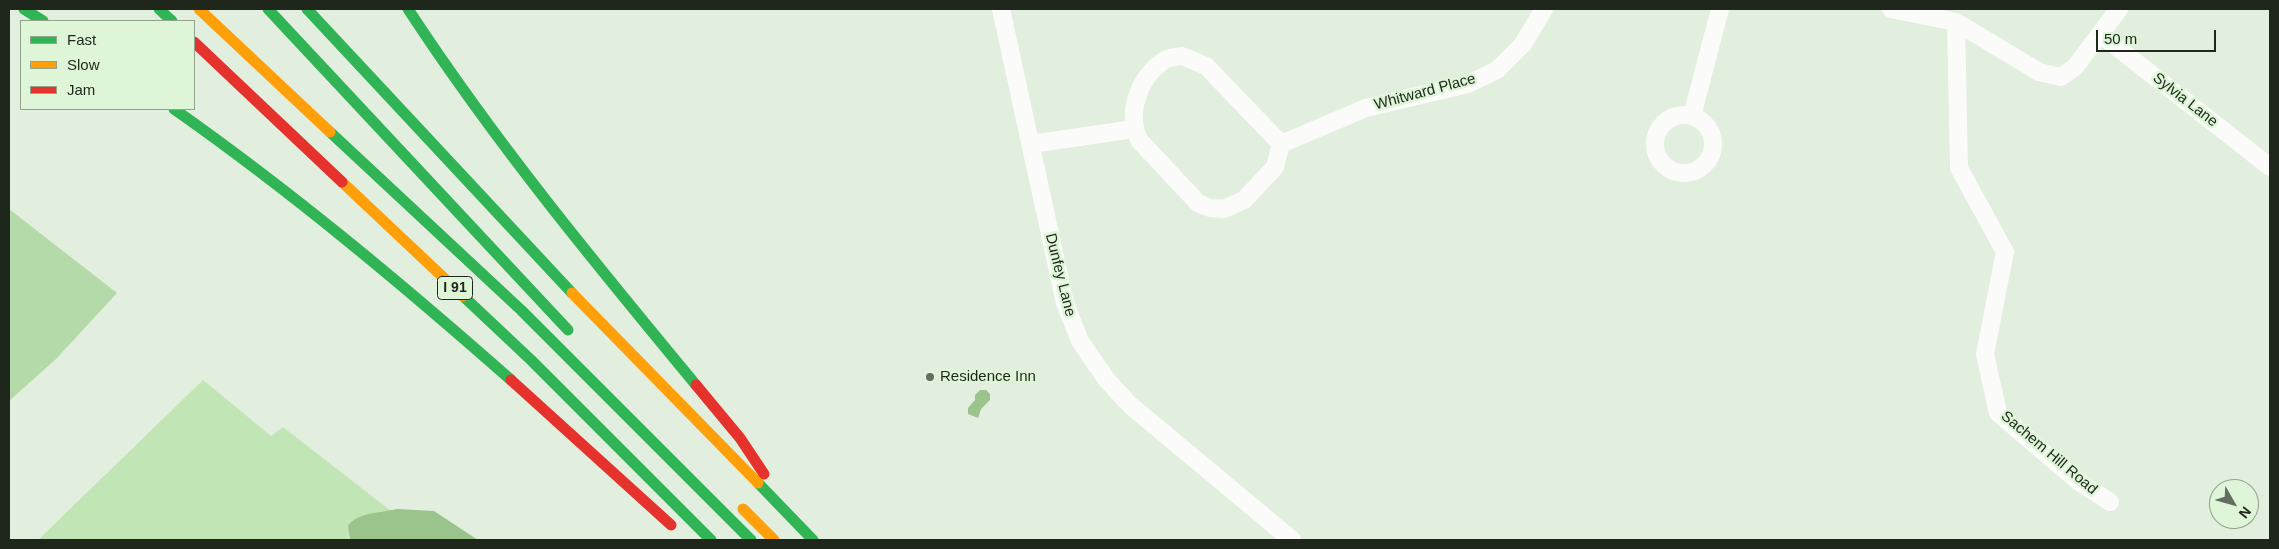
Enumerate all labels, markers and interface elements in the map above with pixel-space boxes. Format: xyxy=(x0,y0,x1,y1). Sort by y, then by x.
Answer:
legend xyxy=(20,20,195,110)
scale bar xyxy=(2099,20,2219,52)
text: 50 m xyxy=(2104,30,2137,47)
text: Fast xyxy=(67,31,96,48)
text: Slow xyxy=(67,56,100,73)
street label: Sylvia Lane xyxy=(2149,69,2221,131)
street label: Whitward Place xyxy=(1372,70,1478,114)
text: Jam xyxy=(67,81,95,98)
street label: Dunfey Lane xyxy=(1041,232,1079,318)
road number: I 91 xyxy=(438,276,472,300)
place label: Residence Inn xyxy=(940,368,1036,386)
marker: Residence Inn xyxy=(924,371,936,383)
street label: Sachem Hill Road xyxy=(1997,408,2101,498)
north arrow xyxy=(2209,479,2259,529)
text: N xyxy=(2236,504,2254,522)

